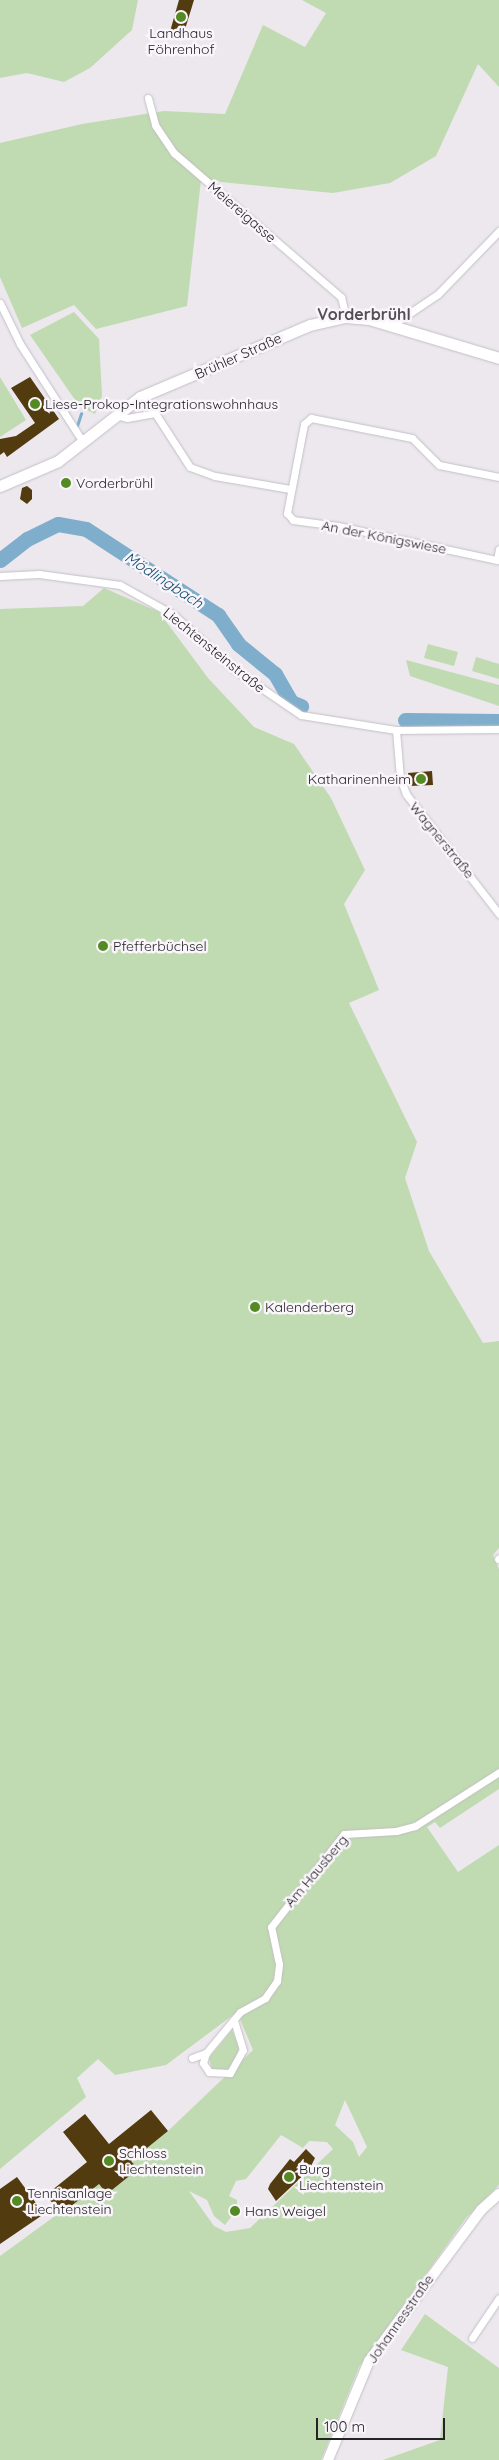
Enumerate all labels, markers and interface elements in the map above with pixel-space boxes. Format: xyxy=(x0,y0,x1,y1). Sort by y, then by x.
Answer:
marker: Landhaus Föhrenhof xyxy=(175,11,187,23)
place label: Landhaus Föhrenhof xyxy=(148,25,214,58)
street label: Meiereigasse xyxy=(205,178,279,246)
district label: Vorderbrühl xyxy=(317,304,411,324)
street label: Brühler Straße xyxy=(192,329,284,383)
place label: Liese-Prokop-Integrationswohnhaus xyxy=(45,396,278,412)
marker: Liese-Prokop-Integrationswohnhaus xyxy=(29,398,41,410)
place label: Vorderbrühl xyxy=(76,475,153,491)
marker: Vorderbrühl xyxy=(60,477,72,489)
street label: An der Königswiese xyxy=(320,517,448,557)
water label: Mödlingbach xyxy=(121,548,207,612)
street label: Liechtensteinstraße xyxy=(160,604,268,696)
place label: Katharinenheim xyxy=(308,771,411,787)
marker: Katharinenheim xyxy=(415,773,427,785)
street label: Wagnerstraße xyxy=(406,798,478,882)
place label: Pfefferbüchsel xyxy=(113,938,207,954)
marker: Pfefferbüchsel xyxy=(97,940,109,952)
place label: Kalenderberg xyxy=(265,1299,354,1315)
marker: Kalenderberg xyxy=(249,1301,261,1313)
street label: Am Hausberg xyxy=(281,1832,351,1910)
place label: Schloss Liechtenstein xyxy=(119,2145,203,2178)
marker: Schloss Liechtenstein xyxy=(103,2155,115,2167)
place label: Burg Liechtenstein xyxy=(299,2161,383,2194)
marker: Burg Liechtenstein xyxy=(283,2171,295,2183)
place label: Tennisanlage Liechtenstein xyxy=(27,2185,112,2218)
marker: Tennisanlage Liechtenstein xyxy=(11,2195,23,2207)
place label: Hans Weigel xyxy=(245,2203,326,2219)
marker: Hans Weigel xyxy=(229,2205,241,2217)
street label: Johannesstraße xyxy=(363,2271,437,2367)
scale bar xyxy=(319,2408,448,2440)
text: 100 m xyxy=(324,2417,365,2436)

